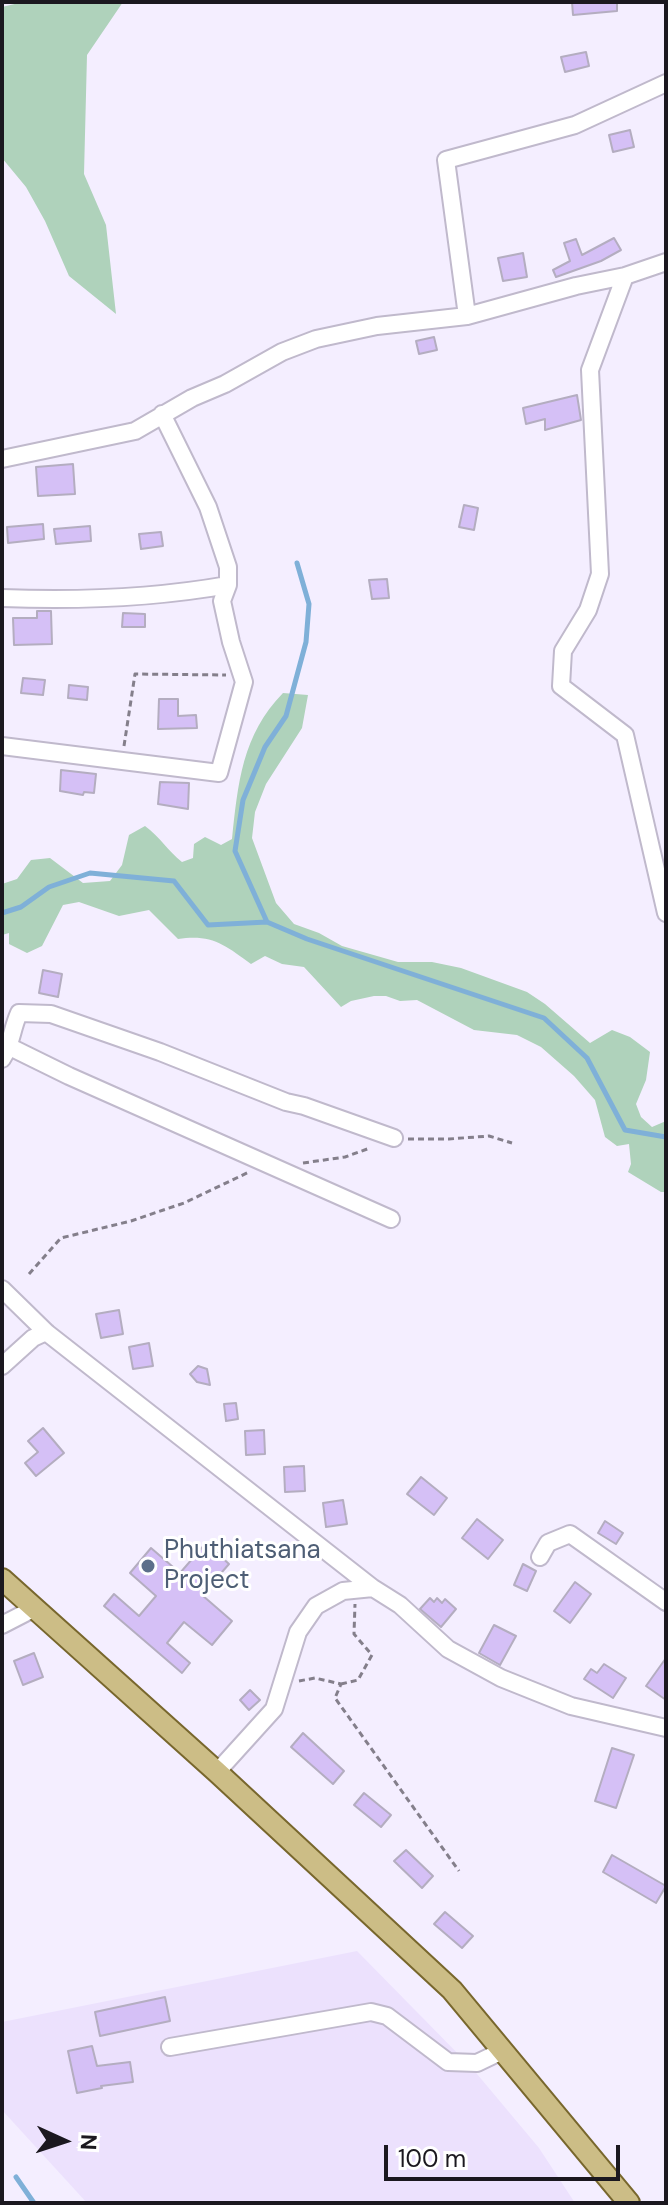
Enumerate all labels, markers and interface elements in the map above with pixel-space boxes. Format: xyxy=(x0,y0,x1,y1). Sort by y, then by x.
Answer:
place label: Phuthiatsana Project xyxy=(164,1535,321,1596)
marker: Phuthiatsana Project xyxy=(139,1557,157,1575)
north arrow xyxy=(24,2101,104,2181)
scale bar xyxy=(388,2129,624,2179)
text: N xyxy=(74,2134,103,2151)
text: 100 m xyxy=(398,2143,466,2174)

